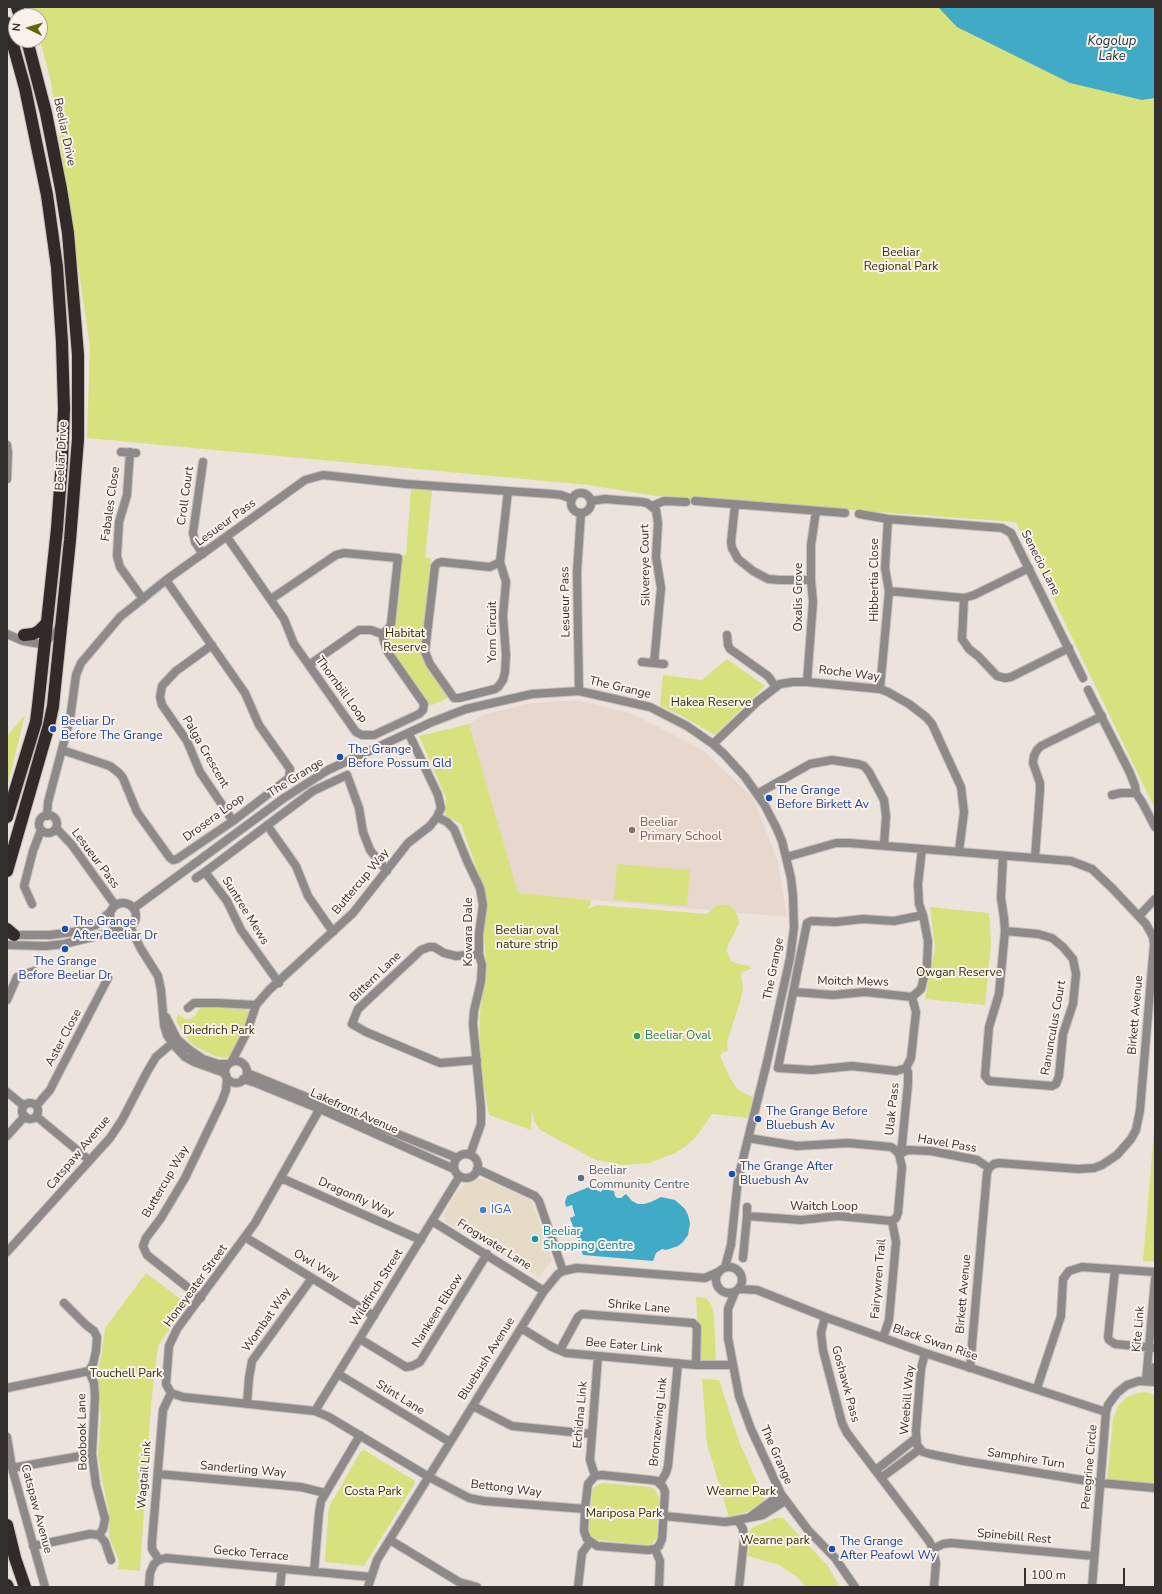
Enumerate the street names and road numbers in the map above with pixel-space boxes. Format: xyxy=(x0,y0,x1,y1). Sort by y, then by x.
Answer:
street label: Beeliar Drive xyxy=(50,97,78,167)
street label: Beeliar Drive xyxy=(53,421,71,491)
street label: Fabales Close xyxy=(99,466,123,542)
street label: Croll Court xyxy=(175,466,197,526)
street label: Lesueur Pass xyxy=(193,496,259,550)
street label: Silvereye Court xyxy=(638,524,654,606)
street label: Senecio Lane xyxy=(1017,528,1063,598)
street label: Hibbertia Close xyxy=(868,538,882,622)
street label: Oxalis Grove xyxy=(792,563,806,631)
street label: Lesueur Pass xyxy=(558,566,574,638)
street label: Yorn Circuit xyxy=(486,601,500,663)
street label: Thornbill Loop xyxy=(312,654,370,726)
street label: Roche Way xyxy=(818,663,880,685)
street label: The Grange xyxy=(588,674,652,702)
street label: Palga Crescent xyxy=(179,713,231,791)
street label: The Grange xyxy=(265,755,327,801)
street label: Drosera Loop xyxy=(180,791,248,845)
street label: Lesueur Pass xyxy=(68,826,122,892)
street label: Buttercup Way xyxy=(329,846,393,918)
street label: Suntree Mews xyxy=(218,874,272,948)
street label: Kowara Dale xyxy=(462,897,476,967)
street label: The Grange xyxy=(761,937,787,1001)
street label: Bittern Lane xyxy=(347,949,405,1005)
street label: Moitch Mews xyxy=(817,974,889,990)
street label: Birkett Avenue xyxy=(1125,975,1147,1055)
street label: Ranunculus Court xyxy=(1039,979,1069,1077)
street label: Aster Close xyxy=(43,1007,85,1069)
street label: Ulak Pass xyxy=(883,1082,903,1136)
street label: Lakefront Avenue xyxy=(308,1086,400,1138)
street label: Catspaw Avenue xyxy=(44,1113,114,1193)
street label: Havel Pass xyxy=(916,1132,978,1156)
street label: Buttercup Way xyxy=(140,1143,192,1221)
street label: Dragonfly Way xyxy=(316,1175,396,1221)
street label: Waitch Loop xyxy=(790,1200,858,1214)
street label: Frogwater Lane xyxy=(454,1216,534,1274)
street label: Fairywren Trail xyxy=(868,1238,890,1320)
street label: Honeyeater Street xyxy=(161,1242,231,1330)
street label: Owl Way xyxy=(290,1247,342,1285)
street label: Wildfinch Street xyxy=(348,1247,406,1329)
street label: Birkett Avenue xyxy=(953,1254,975,1334)
street label: Nankeen Elbow xyxy=(409,1271,467,1351)
street label: Wombat Way xyxy=(240,1285,294,1355)
street label: Shrike Lane xyxy=(607,1297,671,1317)
street label: Kite Link xyxy=(1130,1305,1148,1353)
street label: Bluebush Avenue xyxy=(456,1315,518,1403)
street label: Black Swan Rise xyxy=(891,1322,979,1364)
street label: Bee Eater Link xyxy=(585,1335,663,1357)
street label: Goshawk Pass xyxy=(828,1344,862,1424)
street label: Weebill Way xyxy=(898,1364,918,1436)
street label: Stint Lane xyxy=(373,1377,427,1419)
street label: Bronzewing Link xyxy=(647,1377,671,1467)
street label: Echidna Link xyxy=(571,1381,591,1449)
street label: Boobook Lane xyxy=(75,1393,91,1471)
street label: The Grange xyxy=(757,1423,795,1487)
street label: Peregrine Circle xyxy=(1079,1424,1101,1510)
street label: Wagtail Link xyxy=(135,1440,155,1510)
street label: Samphire Turn xyxy=(986,1446,1066,1472)
street label: Sanderling Way xyxy=(199,1459,287,1481)
street label: Catspaw Avenue xyxy=(17,1463,55,1555)
street label: Bettong Way xyxy=(470,1478,542,1500)
street label: Spinebill Rest xyxy=(976,1527,1052,1547)
street label: Gecko Terrace xyxy=(213,1544,289,1564)

